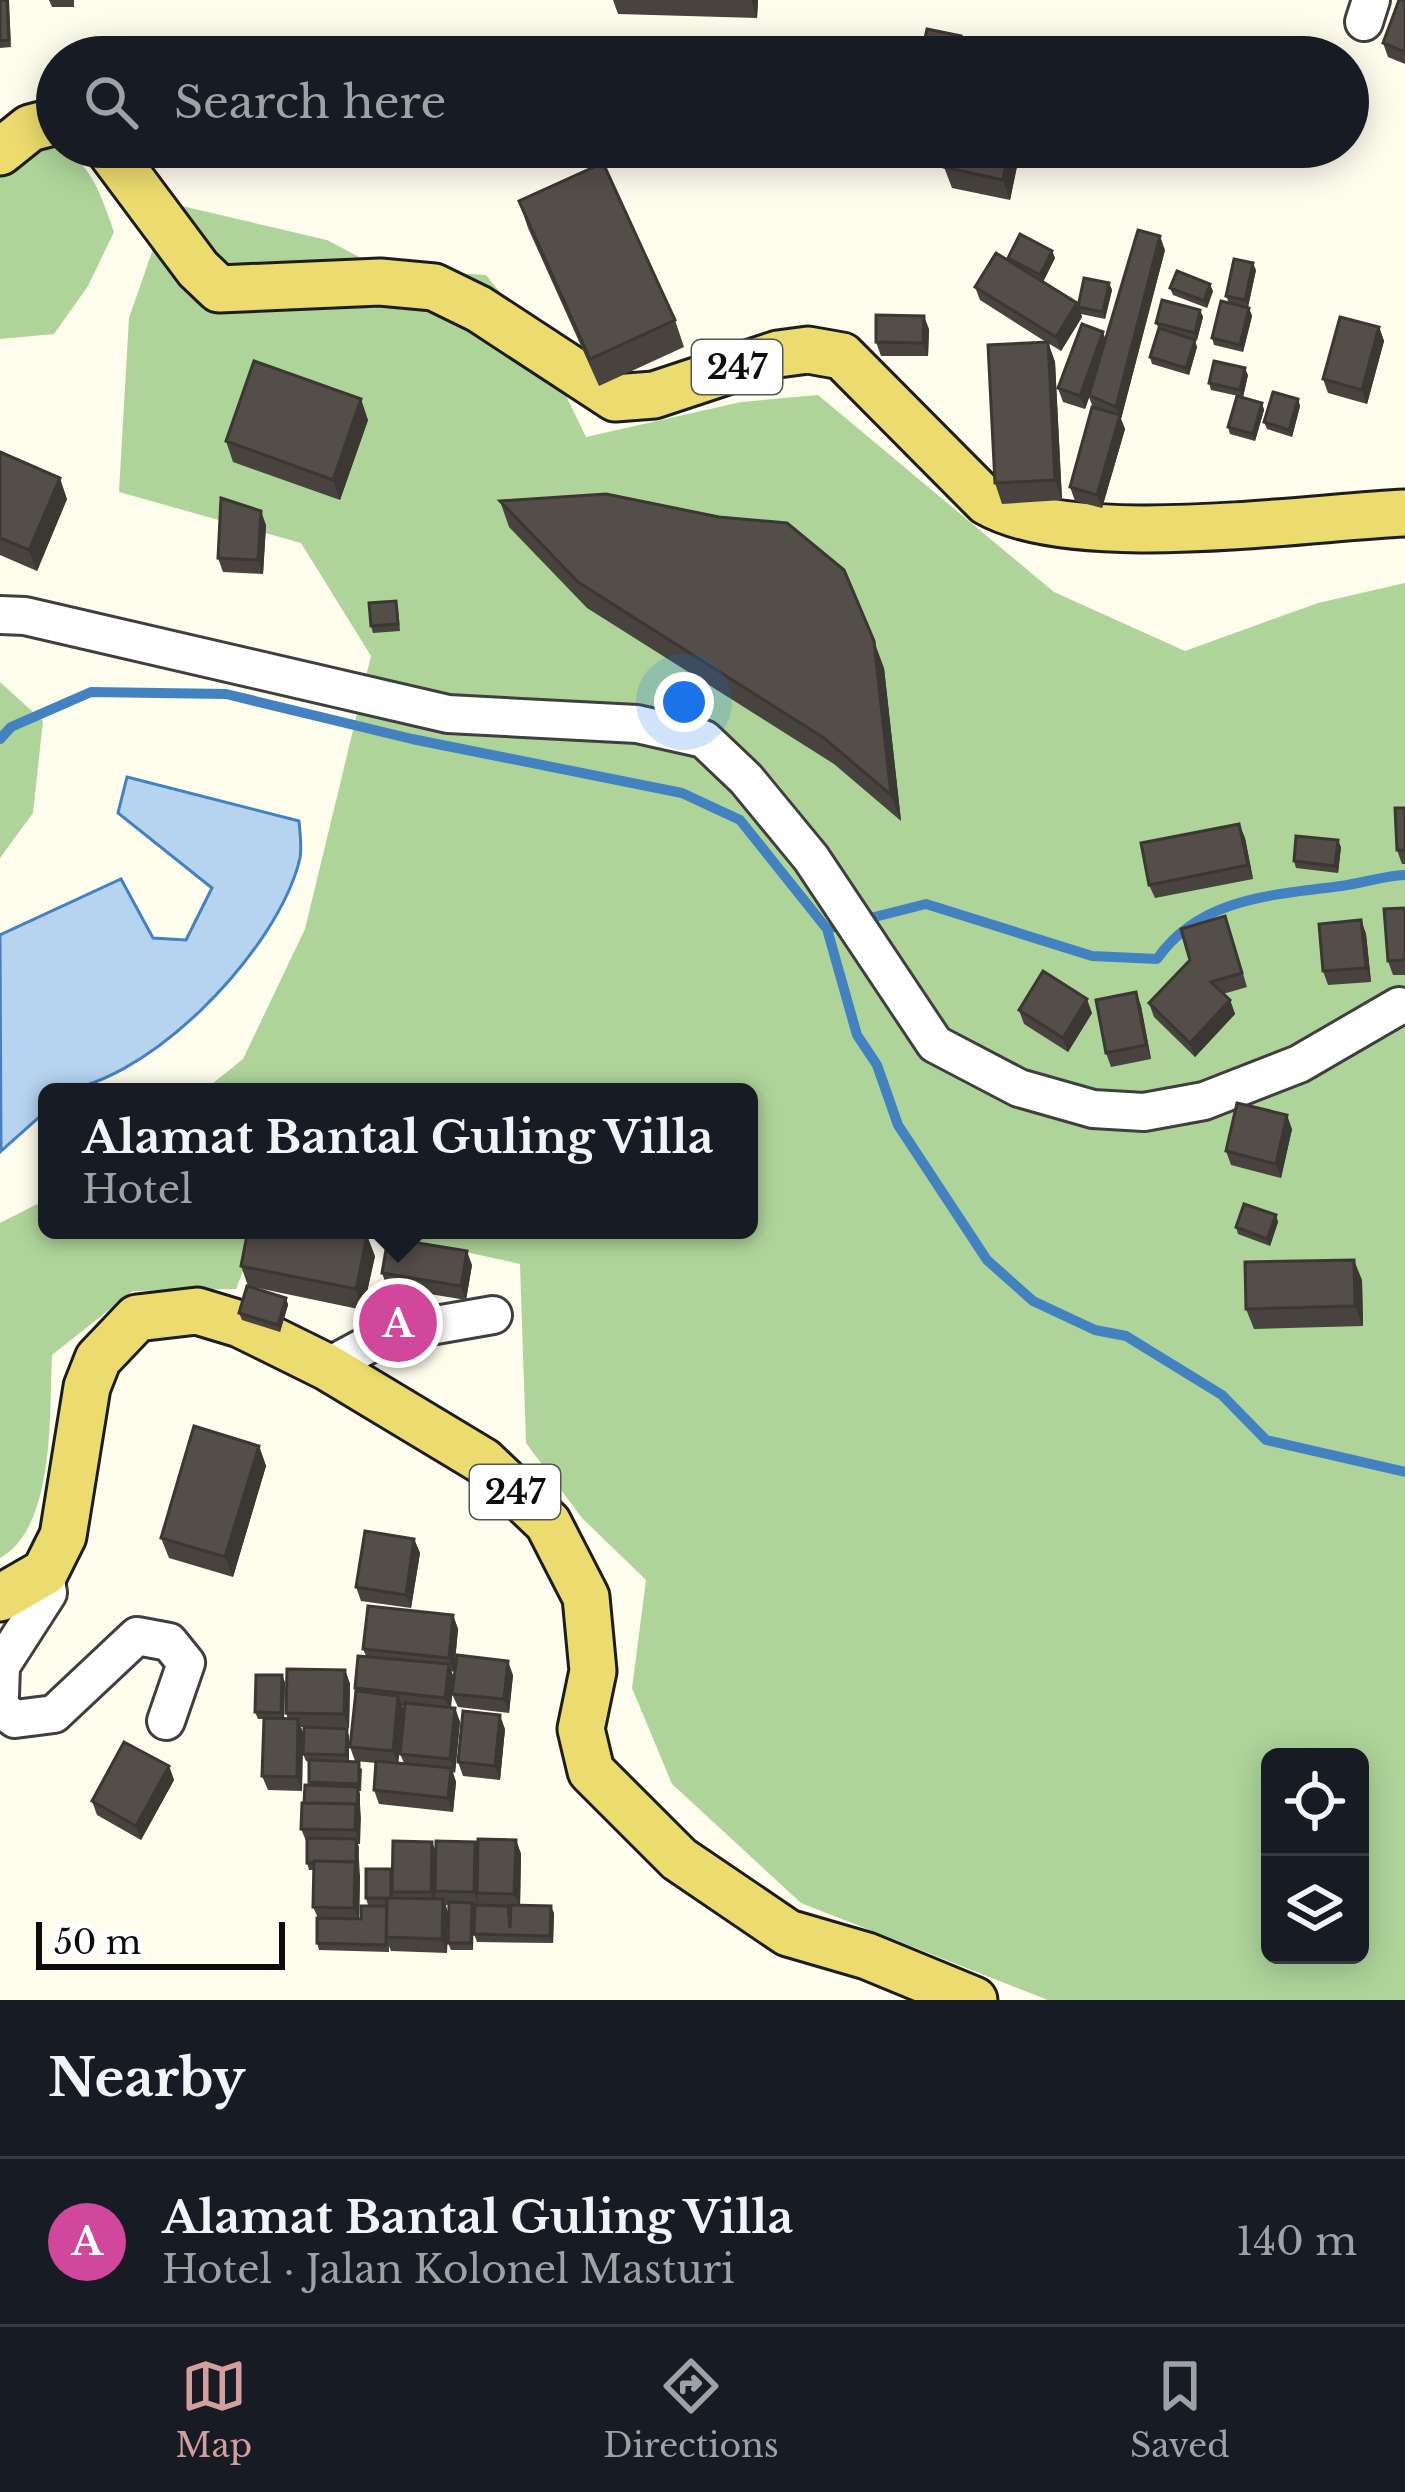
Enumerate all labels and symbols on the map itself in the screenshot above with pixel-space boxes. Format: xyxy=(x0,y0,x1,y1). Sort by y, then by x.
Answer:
road number: 247 xyxy=(692,340,782,394)
your location xyxy=(654,672,714,732)
pin: A xyxy=(359,1278,437,1368)
road number: 247 xyxy=(470,1465,560,1519)
scale bar xyxy=(36,1916,285,1969)

